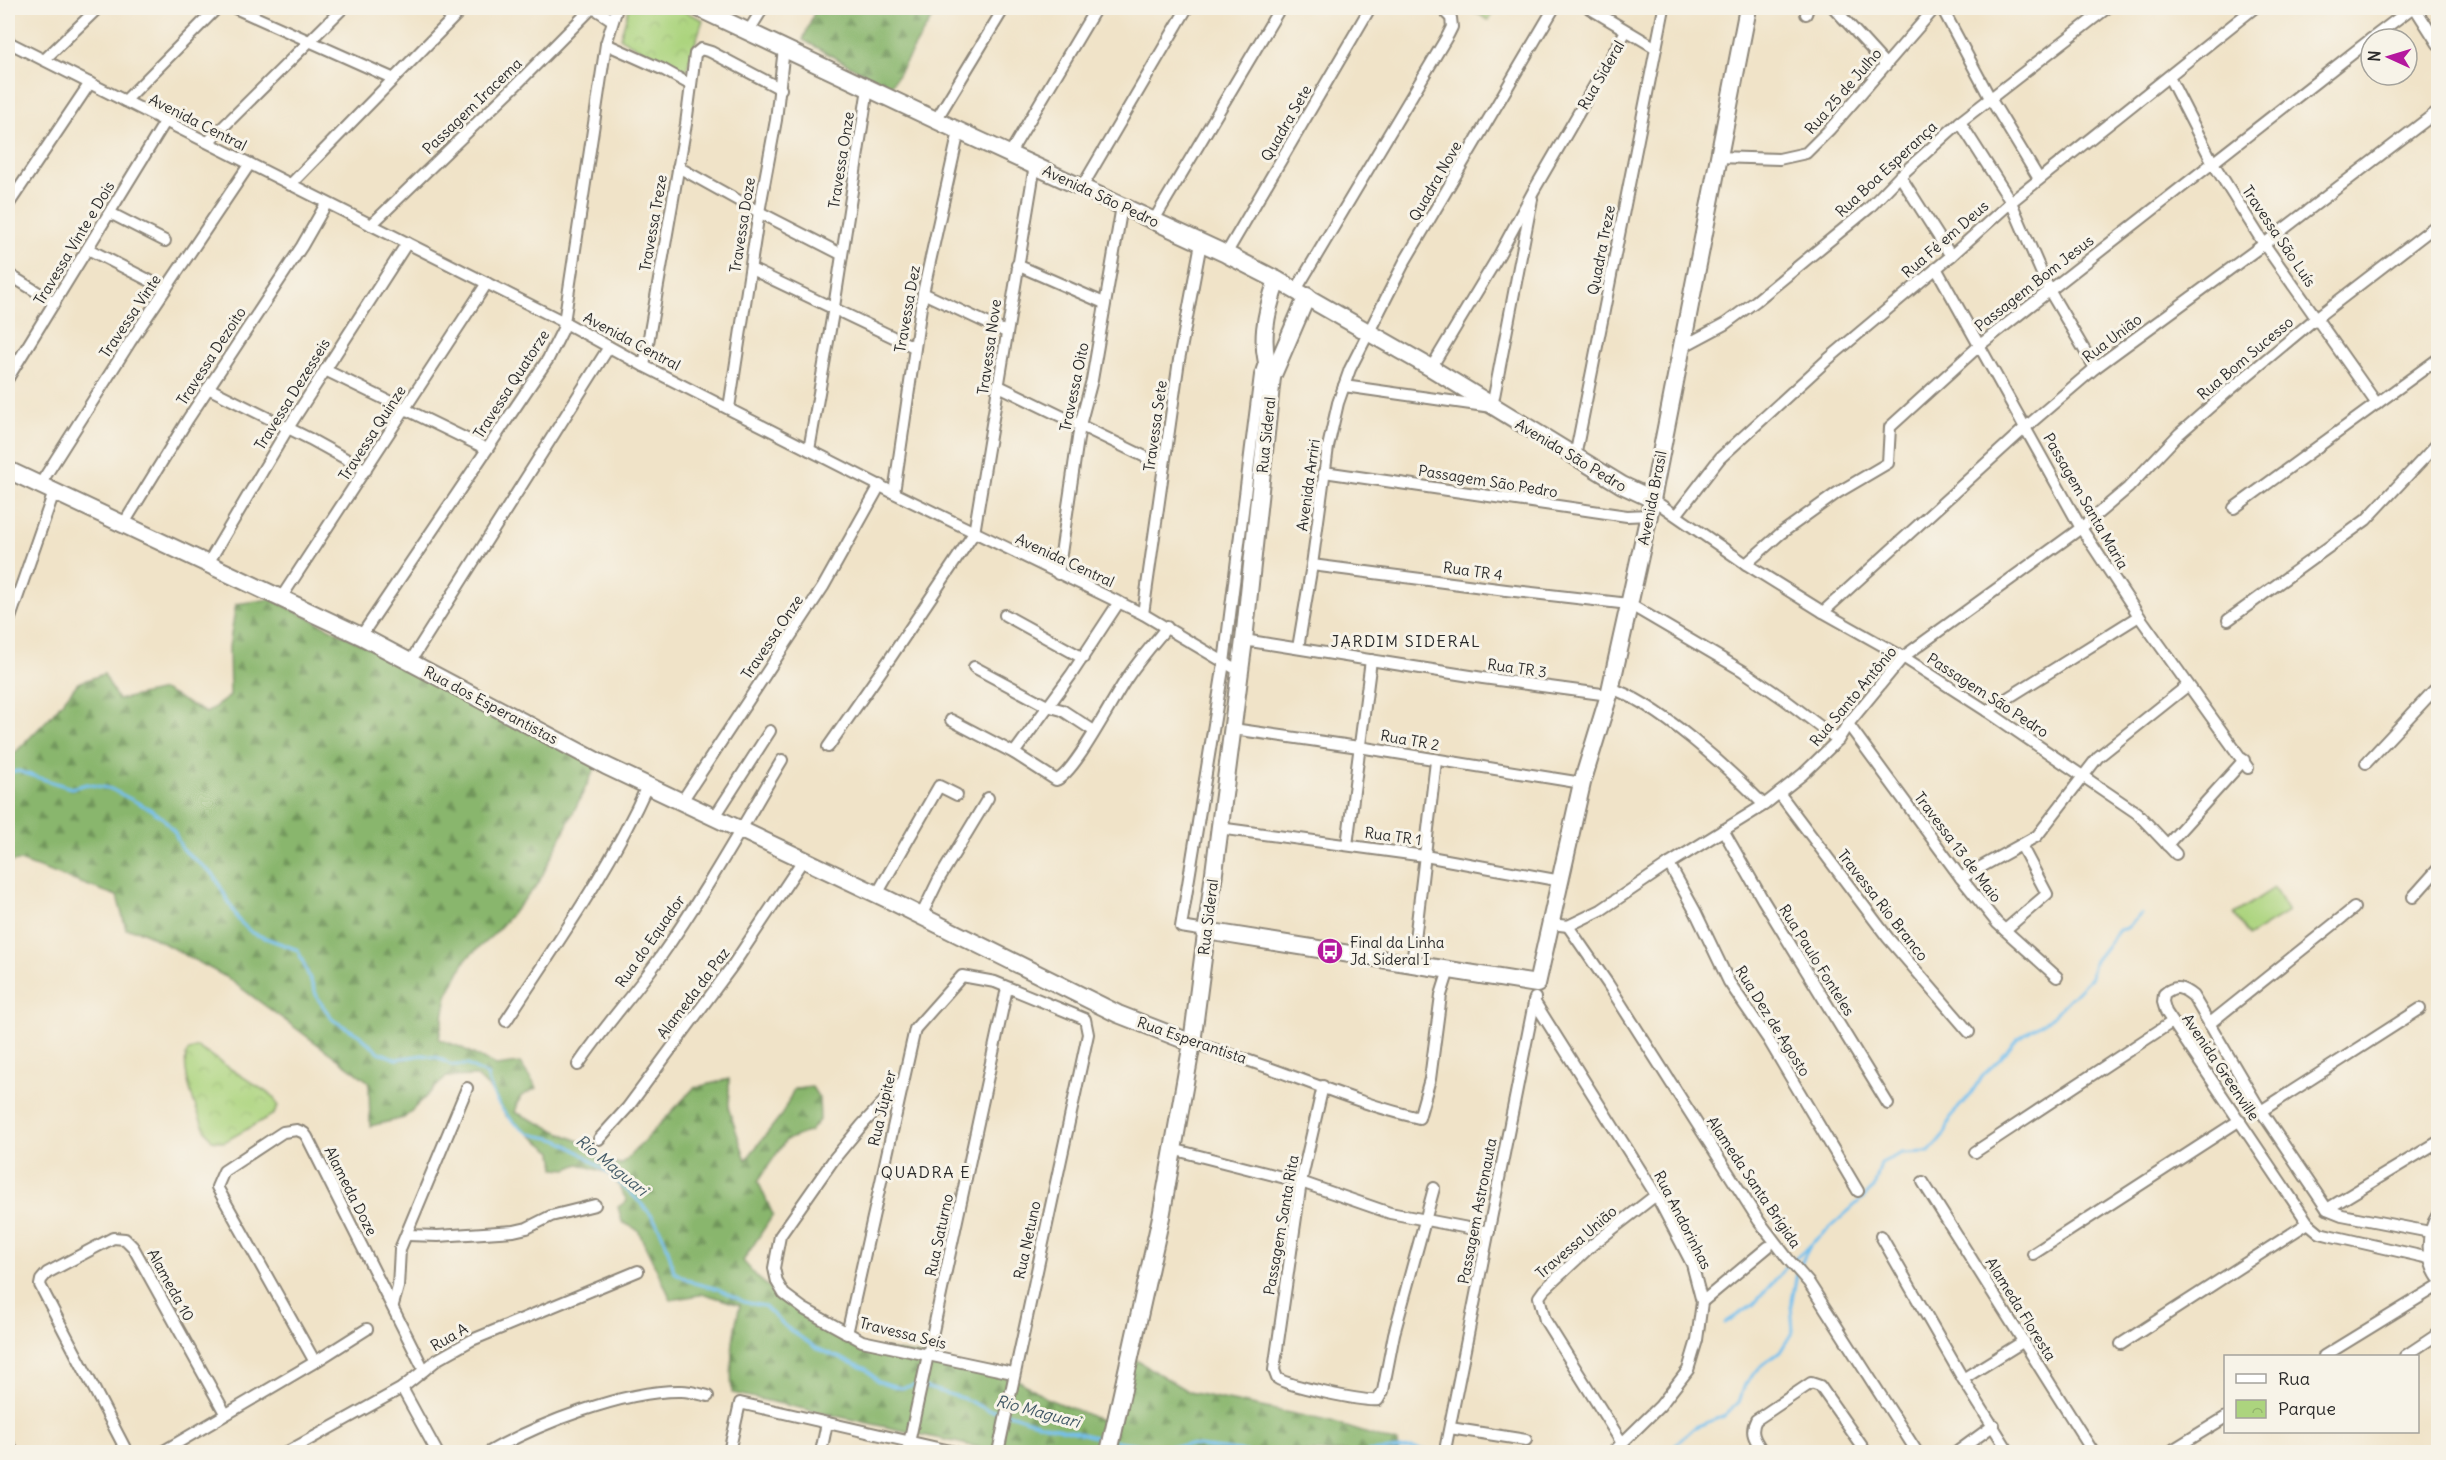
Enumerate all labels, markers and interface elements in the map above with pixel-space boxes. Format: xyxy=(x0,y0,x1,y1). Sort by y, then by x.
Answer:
north arrow xyxy=(2359,27,2419,87)
street label: Rua Sideral xyxy=(1574,37,1628,113)
street label: Rua 25 de Julho xyxy=(1800,44,1886,138)
text: N xyxy=(2364,50,2384,62)
street label: Passagem Iracema xyxy=(418,54,526,158)
street label: Quadra Sete xyxy=(1257,82,1315,164)
street label: Avenida Central xyxy=(146,89,250,155)
street label: Travessa Onze xyxy=(824,110,858,210)
street label: Rua Boa Esperança xyxy=(1831,117,1941,221)
street label: Quadra Nove xyxy=(1404,138,1466,224)
street label: Avenida São Pedro xyxy=(1040,161,1162,231)
street label: Travessa Treze xyxy=(635,173,671,273)
street label: Travessa Doze xyxy=(725,176,759,274)
street label: Travessa Vinte e Dois xyxy=(29,177,119,308)
street label: Travessa São Luís xyxy=(2238,182,2320,290)
street label: Rua Fé em Deus xyxy=(1898,196,1992,282)
street label: Quadra Treze xyxy=(1583,204,1619,296)
street label: Passagem Bom Jesus xyxy=(1971,231,2097,335)
street label: Travessa Dez xyxy=(890,264,924,354)
street label: Travessa Vinte xyxy=(95,271,165,361)
street label: Travessa Nove xyxy=(973,298,1005,396)
street label: Travessa Dezoito xyxy=(172,303,250,409)
street label: Avenida Central xyxy=(580,308,684,374)
street label: Rua União xyxy=(2079,310,2145,366)
street label: Rua Bom Sucesso xyxy=(2193,312,2297,404)
street label: Travessa Quatorze xyxy=(469,326,553,442)
street label: Travessa Dezesseis xyxy=(250,334,334,453)
street label: Travessa Oito xyxy=(1055,341,1093,433)
street label: Travessa Sete xyxy=(1139,379,1171,473)
street label: Travessa Quinze xyxy=(334,382,410,484)
street label: Rua Sideral xyxy=(1253,396,1279,474)
street label: Avenida São Pedro xyxy=(1512,414,1630,496)
street label: Passagem Santa Maria xyxy=(2039,430,2133,573)
street label: Avenida Arriri xyxy=(1292,438,1324,532)
street label: Avenida Brasil xyxy=(1634,449,1670,547)
street label: Passagem São Pedro xyxy=(1417,461,1559,501)
street label: Avenida Central xyxy=(1013,529,1117,591)
street label: Rua TR 4 xyxy=(1442,557,1504,585)
street label: Travessa Onze xyxy=(737,591,807,683)
district label: JARDIM SIDERAL xyxy=(1331,631,1481,651)
street label: Rua Santo Antônio xyxy=(1806,642,1900,750)
street label: Passagem São Pedro xyxy=(1924,649,2052,741)
street label: Rua TR 3 xyxy=(1486,654,1548,682)
street label: Rua dos Esperantistas xyxy=(421,662,561,748)
street label: Rua TR 2 xyxy=(1379,725,1441,755)
street label: Travessa 13 de Maio xyxy=(1910,788,2006,906)
street label: Rua TR 1 xyxy=(1363,823,1423,849)
street label: Travessa Rio Branco xyxy=(1834,845,1932,965)
street label: Rua Sideral xyxy=(1194,878,1222,956)
street label: Rua do Equador xyxy=(611,891,689,991)
street label: Rua Paulo Fonteles xyxy=(1775,901,1859,1019)
place label: Final da Linha Jd. Sideral I xyxy=(1350,933,1445,969)
bus stop icon: Final da Linha Jd. Sideral I xyxy=(1315,936,1345,966)
street label: Alameda da Paz xyxy=(653,944,733,1042)
street label: Rua Dez de Agosto xyxy=(1731,962,1815,1080)
street label: Avenida Greenville xyxy=(2178,1010,2264,1124)
street label: Rua Esperantista xyxy=(1135,1012,1250,1068)
street label: Rua Júpiter xyxy=(864,1068,900,1148)
street label: Alameda Santa Brígida xyxy=(1703,1113,1805,1252)
water label: Rio Maguari xyxy=(572,1130,654,1201)
street label: Passagem Astronauta xyxy=(1454,1136,1501,1285)
street label: Alameda Doze xyxy=(320,1143,382,1239)
street label: Passagem Santa Rita xyxy=(1259,1153,1303,1296)
district label: QUADRA E xyxy=(881,1162,971,1182)
street label: Rua Andorinhas xyxy=(1650,1168,1716,1273)
street label: Rua Saturno xyxy=(921,1192,957,1278)
street label: Rua Netuno xyxy=(1009,1199,1045,1281)
street label: Travessa União xyxy=(1531,1202,1621,1282)
street label: Alameda 10 xyxy=(143,1246,199,1324)
street label: Alameda Floresta xyxy=(1982,1254,2061,1365)
street label: Travessa Seis xyxy=(857,1313,949,1353)
street label: Rua A xyxy=(427,1319,471,1355)
legend xyxy=(2224,1355,2419,1433)
text: Rua xyxy=(2278,1367,2310,1390)
water label: Rio Maguari xyxy=(994,1390,1084,1432)
text: Parque xyxy=(2278,1397,2336,1420)

